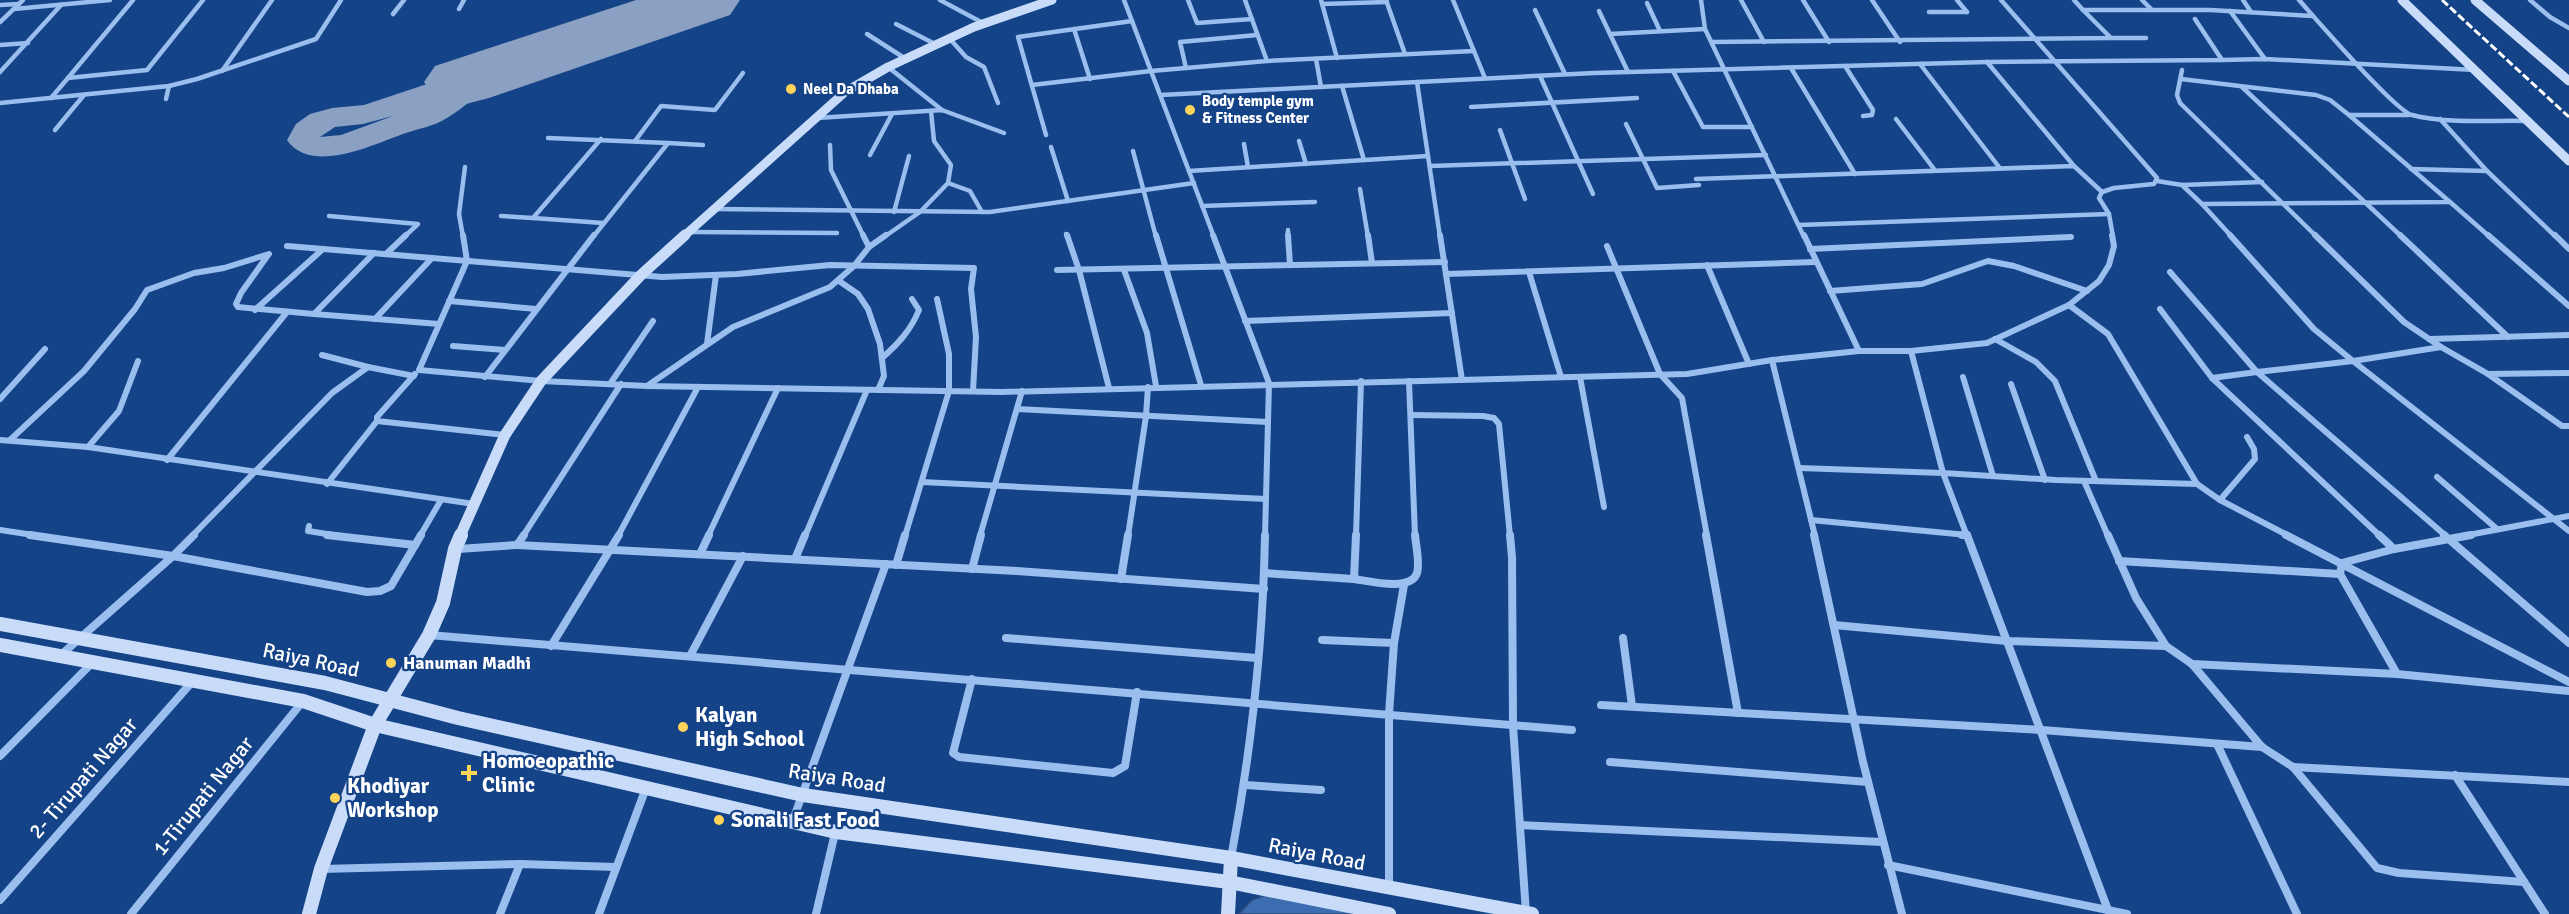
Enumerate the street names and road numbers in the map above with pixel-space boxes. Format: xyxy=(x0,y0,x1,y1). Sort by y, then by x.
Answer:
street label: Raiya Road xyxy=(260,637,362,683)
street label: 2- Tirupati Nagar xyxy=(23,712,143,844)
street label: 1-Tirupati Nagar xyxy=(147,731,259,861)
street label: Raiya Road xyxy=(786,757,888,799)
street label: Raiya Road xyxy=(1266,832,1368,876)

